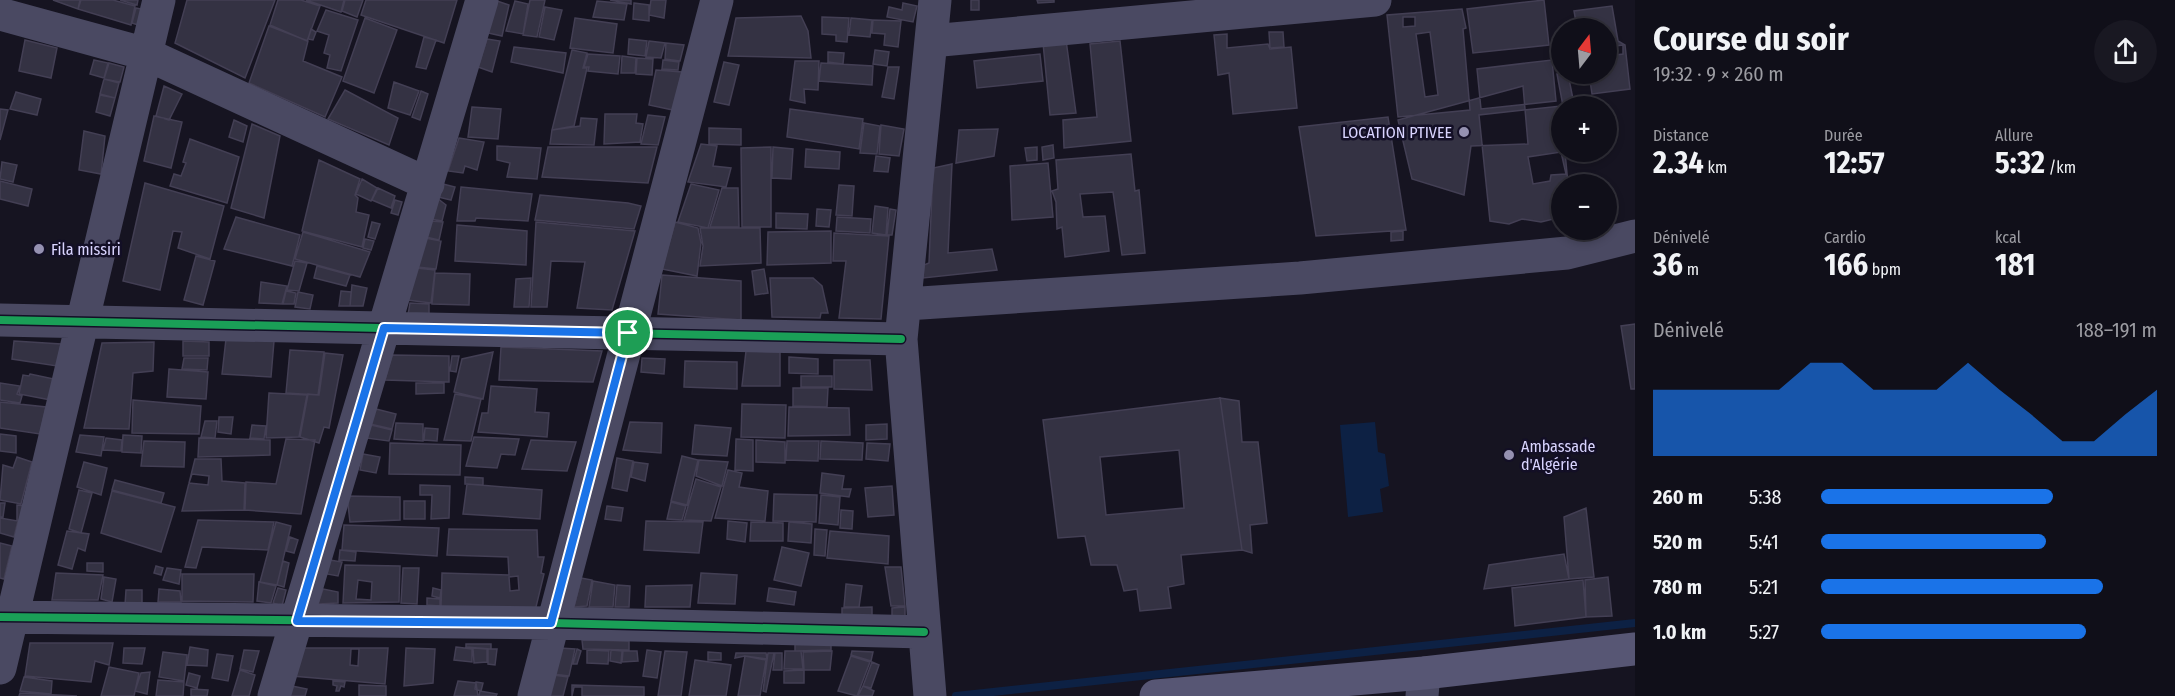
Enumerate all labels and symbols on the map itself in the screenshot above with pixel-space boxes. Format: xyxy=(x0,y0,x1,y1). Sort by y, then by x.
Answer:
north arrow xyxy=(1551,18,1617,84)
place label: LOCATION PTIVEE xyxy=(1342,123,1452,142)
marker: LOCATION PTIVEE xyxy=(1457,125,1471,139)
place label: Fila missiri xyxy=(51,240,121,259)
marker: Fila missiri xyxy=(32,242,46,256)
pin xyxy=(602,307,653,358)
place label: Ambassade d'Algérie xyxy=(1521,437,1596,474)
marker: Ambassade d'Algérie xyxy=(1502,448,1516,462)

